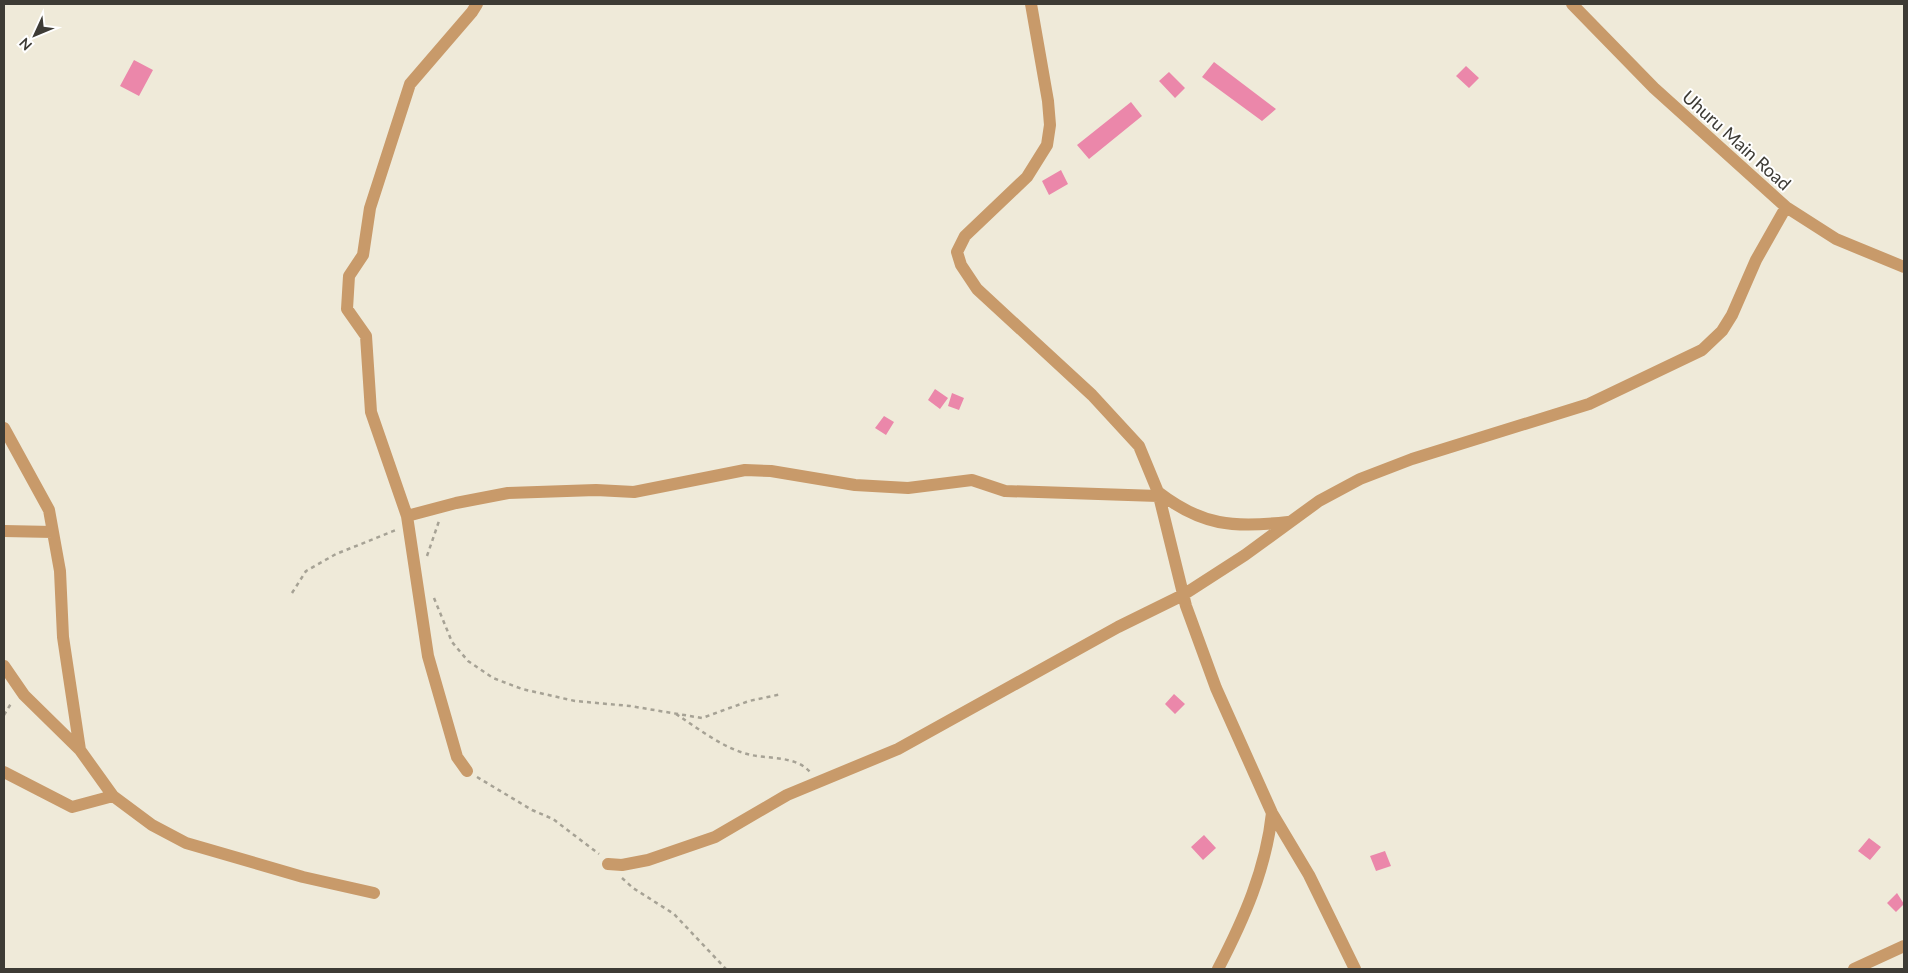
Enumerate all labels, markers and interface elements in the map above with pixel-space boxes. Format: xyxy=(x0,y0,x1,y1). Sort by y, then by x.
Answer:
north arrow xyxy=(10,10,60,60)
text: N xyxy=(15,35,35,54)
street label: Uhuru Main Road xyxy=(1678,85,1796,195)

